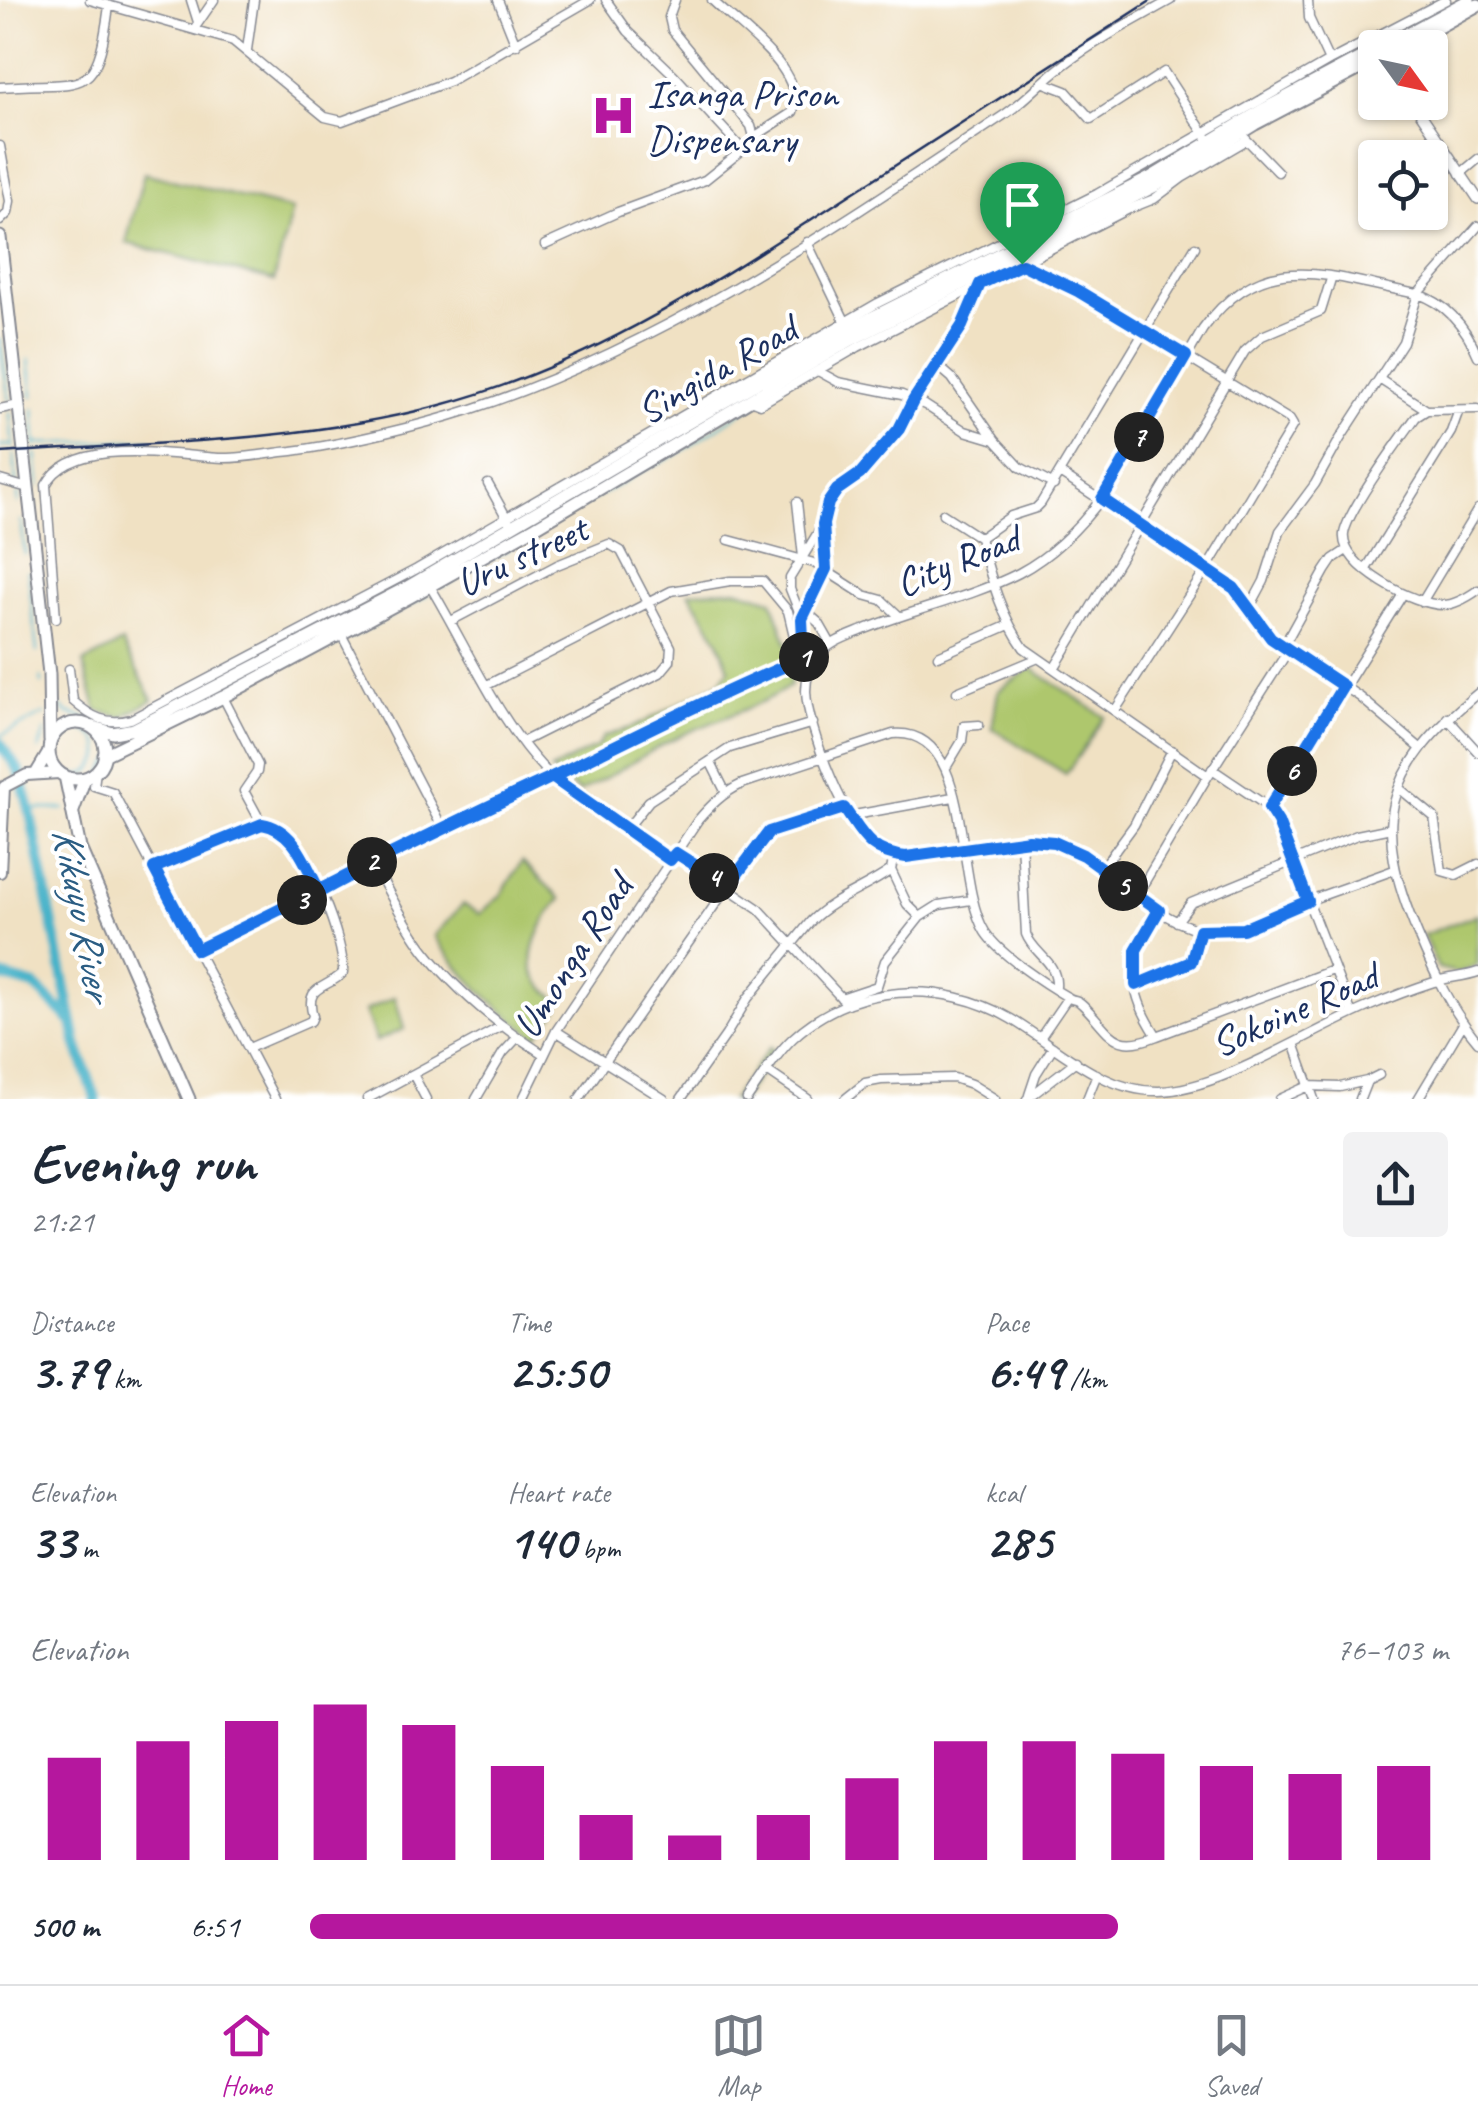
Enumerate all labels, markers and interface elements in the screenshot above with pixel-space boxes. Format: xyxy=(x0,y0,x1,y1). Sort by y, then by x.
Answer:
north arrow xyxy=(1358,30,1448,120)
map controls xyxy=(1358,30,1448,230)
place label: Isanga Prison Dispensary xyxy=(647,69,840,165)
hospital icon: Isanga Prison Dispensary xyxy=(590,92,638,140)
button: locate xyxy=(1358,140,1448,230)
pin xyxy=(980,162,1065,265)
icon: arrive xyxy=(995,177,1050,232)
street label: Singida Road xyxy=(628,301,811,436)
pin: 7 xyxy=(1114,412,1164,462)
text: 7 xyxy=(1133,419,1145,454)
street label: Uru street xyxy=(448,502,598,608)
street label: City Road xyxy=(888,512,1031,608)
pin: 1 xyxy=(779,632,829,682)
text: 1 xyxy=(798,639,810,674)
pin: 6 xyxy=(1267,746,1317,796)
text: 6 xyxy=(1285,753,1299,788)
water label: Kikuyu River xyxy=(40,823,127,1011)
pin: 2 xyxy=(347,837,397,887)
text: 2 xyxy=(366,844,378,879)
pin: 4 xyxy=(689,853,739,903)
street label: Umonga Road xyxy=(502,860,647,1047)
text: 4 xyxy=(708,860,720,895)
pin: 5 xyxy=(1098,861,1148,911)
text: 5 xyxy=(1117,868,1129,903)
pin: 3 xyxy=(277,875,327,925)
text: 3 xyxy=(296,882,308,917)
street label: Sokoine Road xyxy=(1203,949,1390,1069)
text: Evening run xyxy=(30,1128,255,1198)
button: share xyxy=(1343,1132,1448,1237)
text: 21:21 xyxy=(30,1201,94,1242)
text: Distance xyxy=(30,1305,114,1340)
text: Time xyxy=(508,1305,551,1340)
text: Pace xyxy=(985,1305,1028,1340)
text: 3.79 xyxy=(30,1340,107,1403)
text: 25:50 xyxy=(508,1340,606,1403)
text: 6:49 xyxy=(985,1340,1063,1403)
text: km xyxy=(107,1361,141,1396)
text: /km xyxy=(1063,1361,1107,1396)
text: Elevation xyxy=(30,1475,116,1510)
text: Heart rate xyxy=(508,1475,610,1510)
text: kcal xyxy=(985,1475,1022,1510)
text: 33 xyxy=(30,1510,75,1573)
text: 140 xyxy=(508,1510,575,1573)
text: 285 xyxy=(985,1510,1052,1573)
text: m xyxy=(75,1531,97,1566)
text: bpm xyxy=(575,1531,620,1566)
text: Elevation xyxy=(30,1629,128,1670)
text: 76–103 m xyxy=(1336,1629,1448,1670)
text: 500 m xyxy=(30,1906,99,1947)
text: 6:51 xyxy=(190,1906,240,1947)
tab: Home xyxy=(219,2008,274,2103)
tab: Map xyxy=(711,2008,766,2103)
tab: Saved xyxy=(1204,2008,1259,2103)

